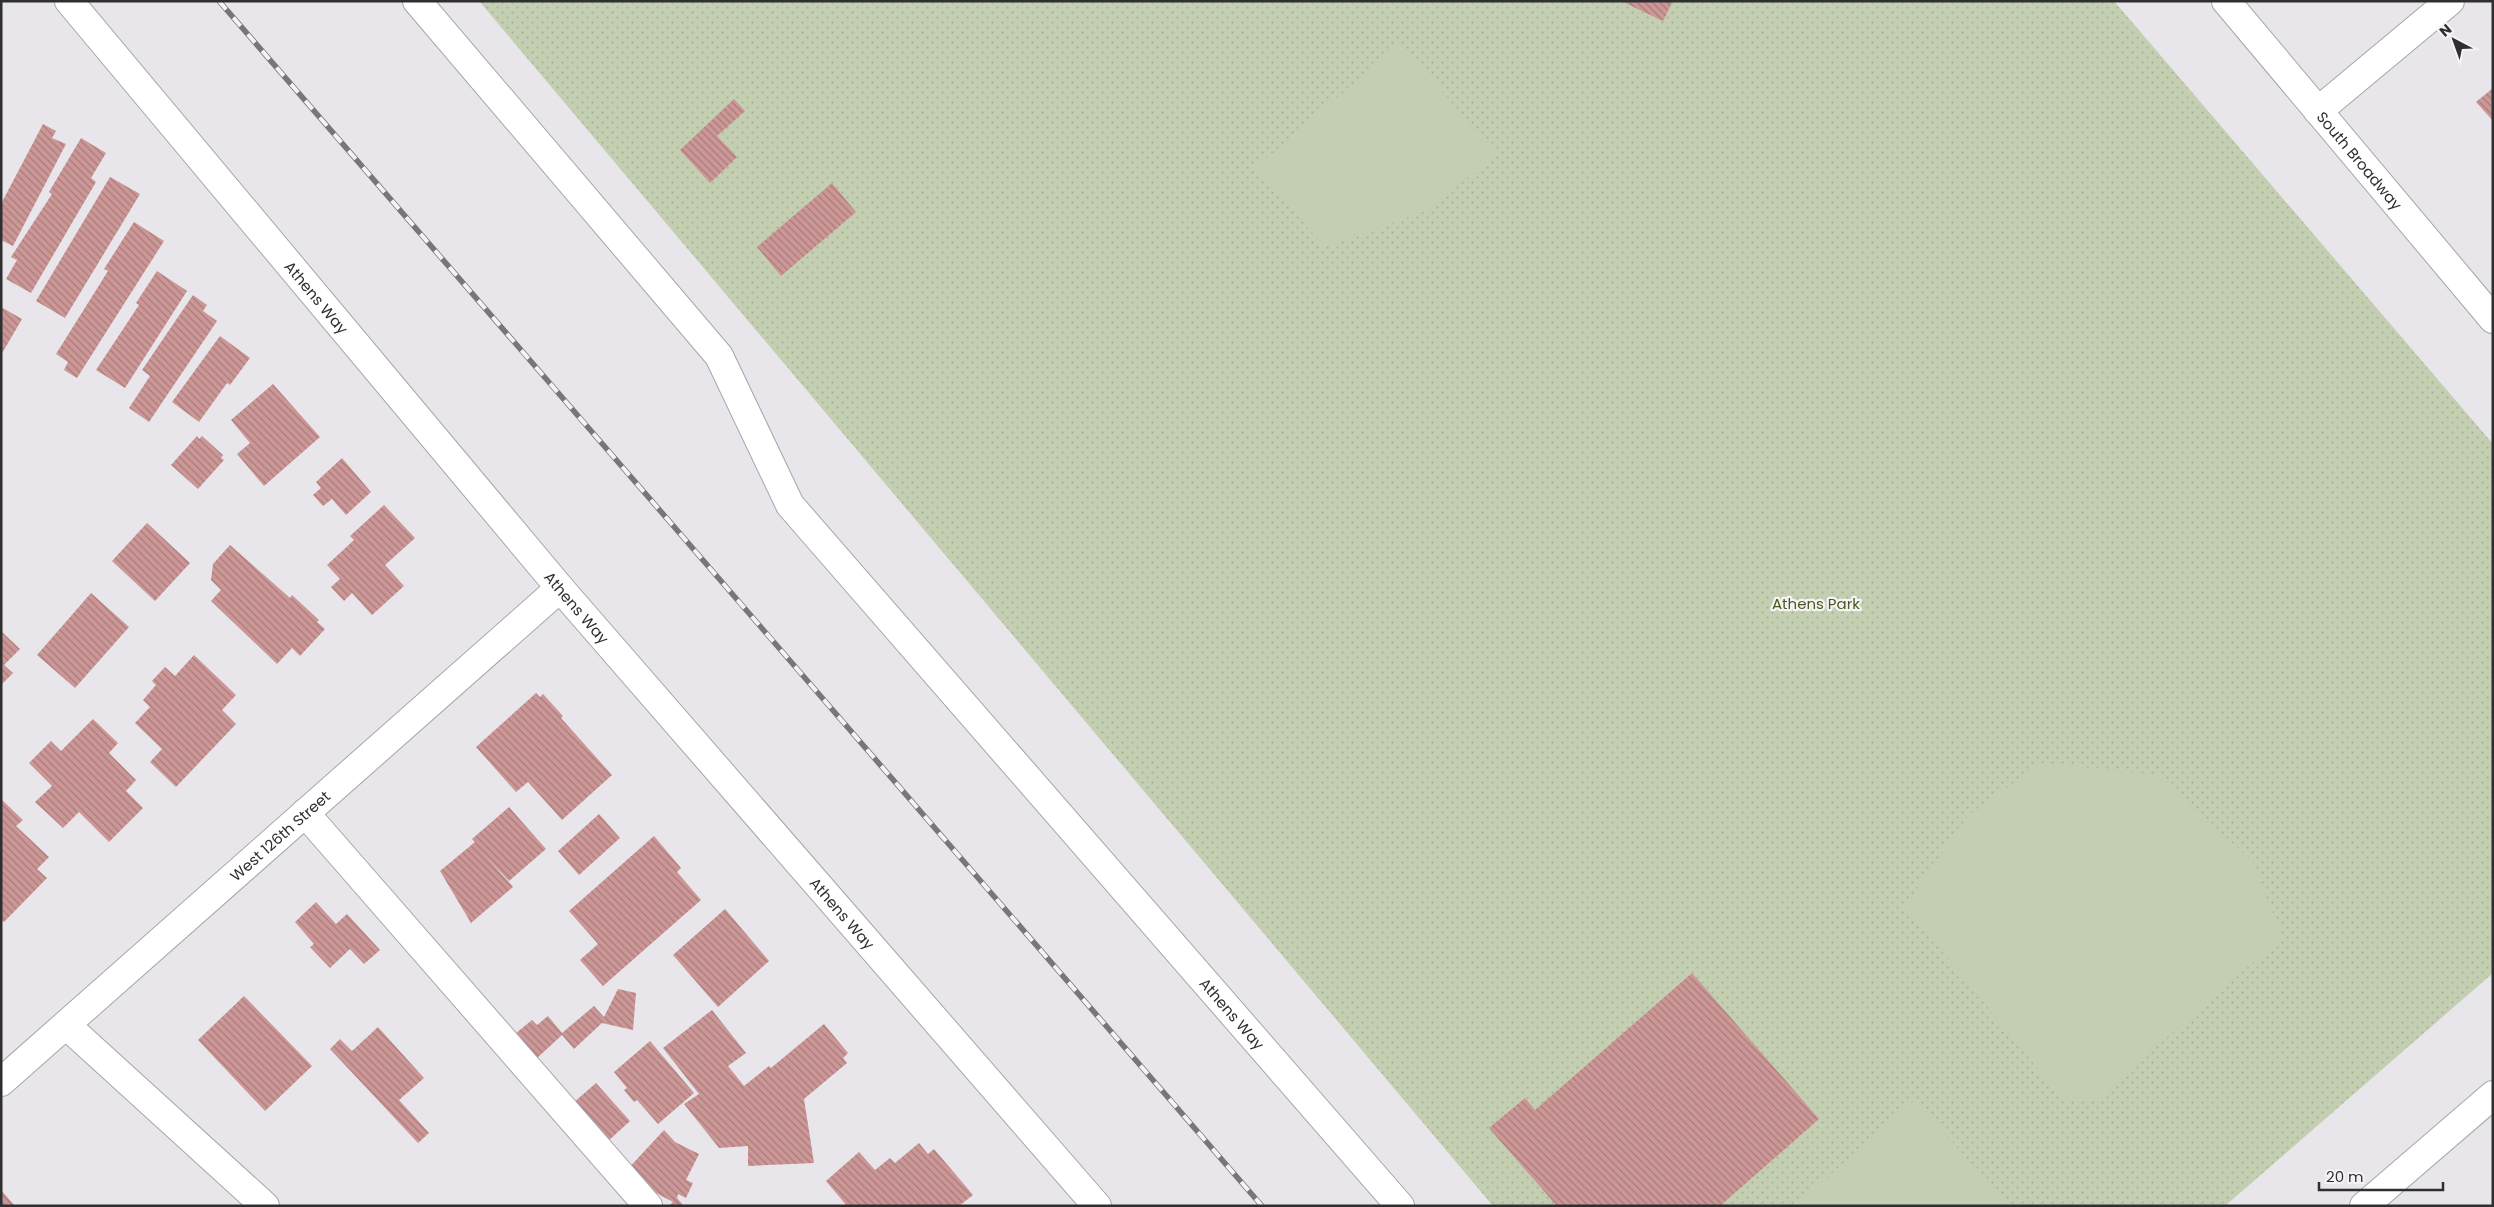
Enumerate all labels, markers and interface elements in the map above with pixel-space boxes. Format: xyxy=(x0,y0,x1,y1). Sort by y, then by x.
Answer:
north arrow xyxy=(2429,15,2479,65)
text: N xyxy=(2435,19,2456,41)
street label: South Broadway xyxy=(2312,107,2408,214)
street label: Athens Way xyxy=(280,256,354,338)
street label: Athens Way xyxy=(540,567,614,648)
park label: Athens Park xyxy=(1772,593,1860,614)
street label: West 126th Street xyxy=(225,786,334,886)
street label: Athens Way xyxy=(805,873,880,954)
street label: Athens Way xyxy=(1195,973,1270,1054)
scale bar xyxy=(2319,1160,2443,1192)
text: 20 m xyxy=(2326,1166,2364,1187)

